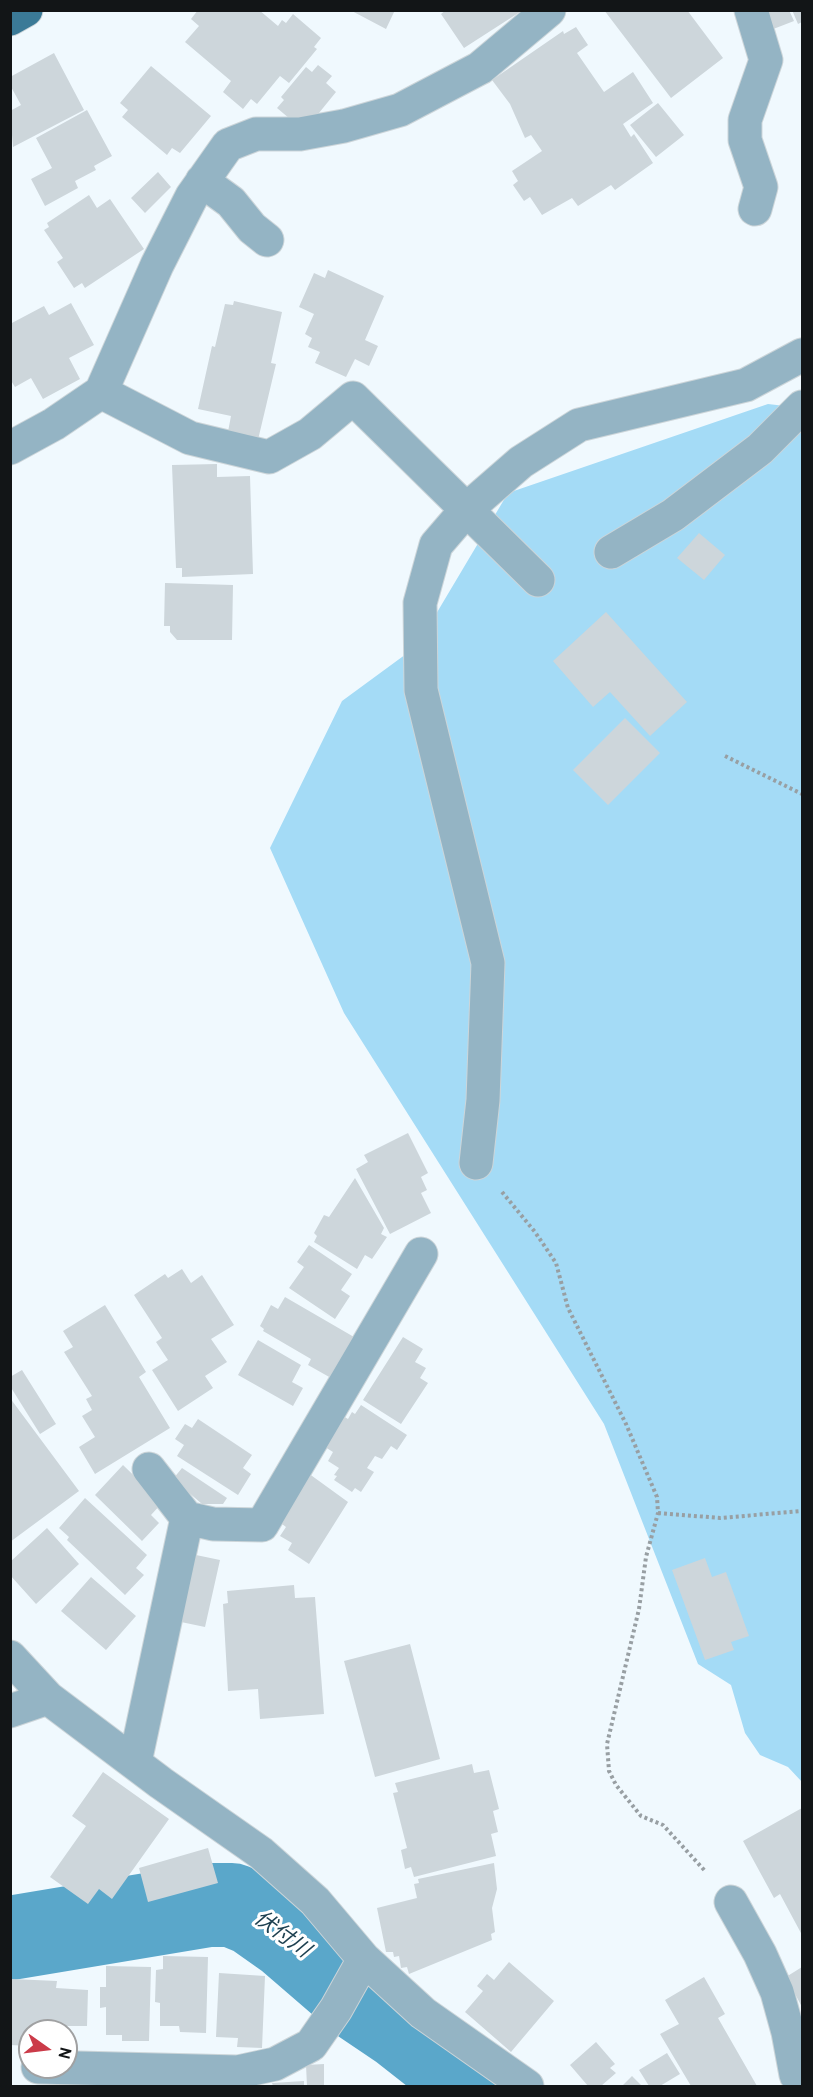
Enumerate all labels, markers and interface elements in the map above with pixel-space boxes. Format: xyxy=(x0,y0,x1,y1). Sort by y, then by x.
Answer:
water label: 伏付川 xyxy=(248,1907,314,1965)
north arrow xyxy=(18,2019,78,2079)
text: N xyxy=(52,2045,75,2061)

